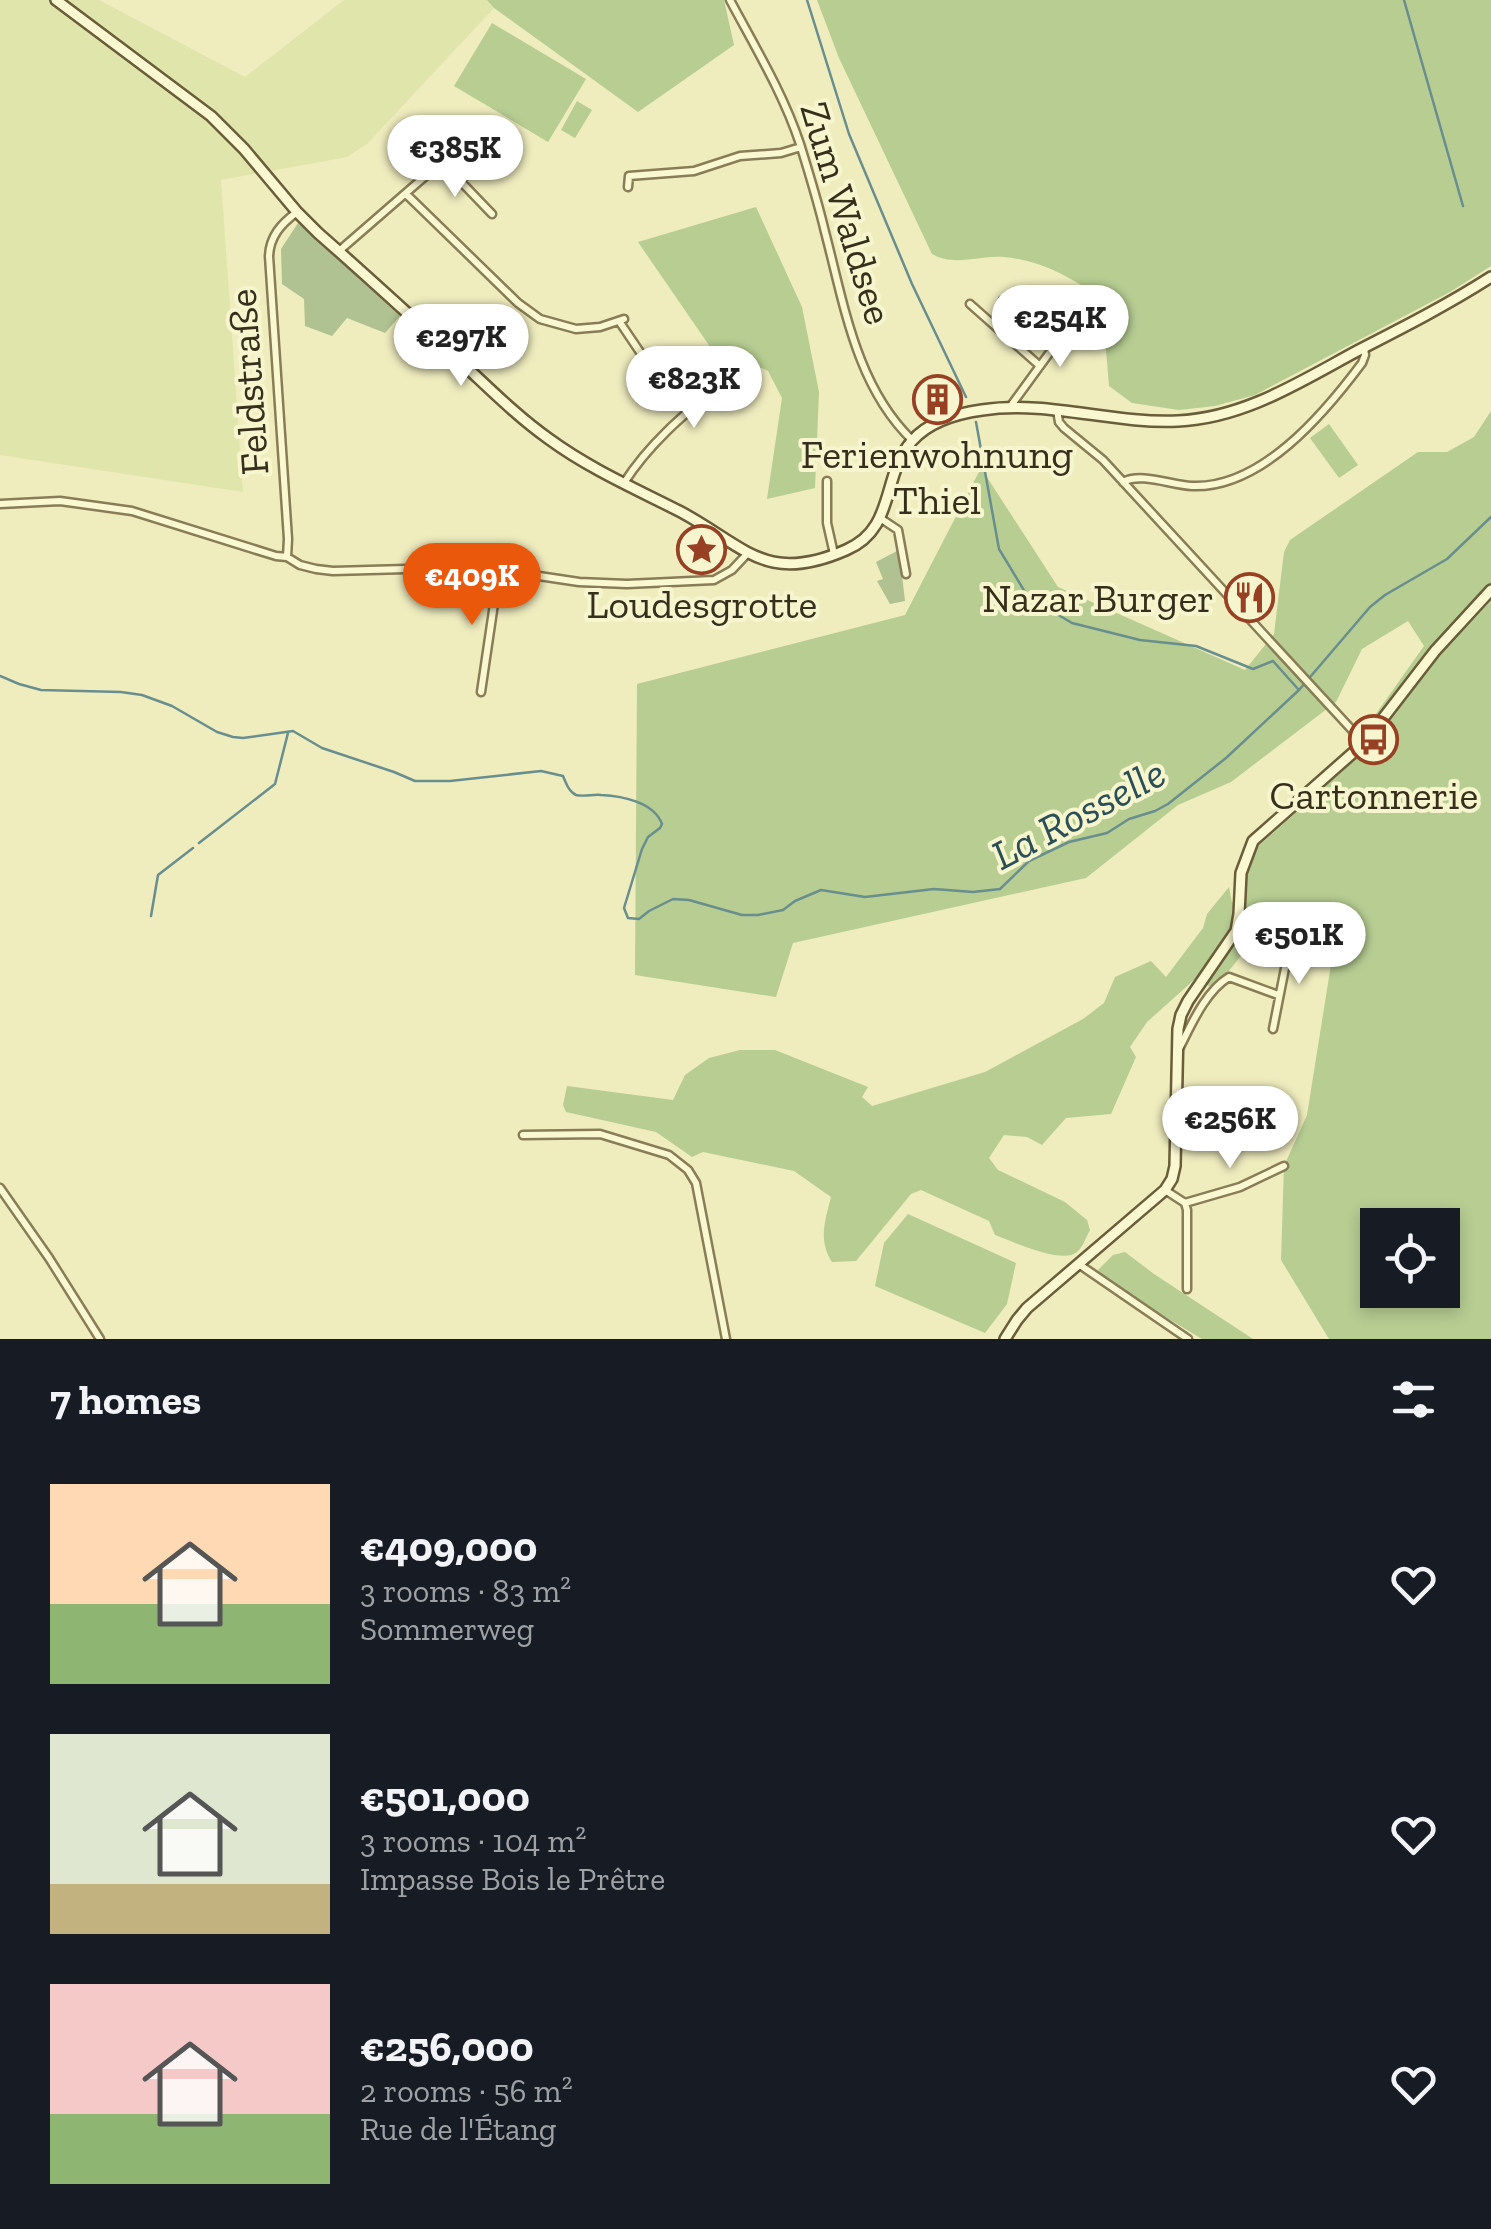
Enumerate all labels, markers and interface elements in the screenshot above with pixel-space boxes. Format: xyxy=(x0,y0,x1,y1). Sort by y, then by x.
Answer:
street label: Zum Waldsee xyxy=(790,96,904,330)
pin: €385K xyxy=(385,115,525,200)
text: €385K xyxy=(409,128,501,166)
pin: €254K xyxy=(990,285,1130,370)
street label: Feldstraße xyxy=(218,287,278,477)
text: €254K xyxy=(1014,298,1106,336)
pin: €297K xyxy=(391,304,531,389)
text: €297K xyxy=(416,317,506,355)
pin: €823K xyxy=(624,346,764,431)
text: €823K xyxy=(648,359,740,397)
building icon: Ferienwohnung Thiel xyxy=(911,373,963,425)
place label: Ferienwohnung Thiel xyxy=(801,430,1073,524)
place icon: Loudesgrotte xyxy=(676,523,728,575)
pin: €409K xyxy=(402,543,542,628)
text: €409K xyxy=(425,556,519,594)
restaurant icon: Nazar Burger xyxy=(1223,572,1275,624)
place label: Nazar Burger xyxy=(982,574,1214,622)
place label: Loudesgrotte xyxy=(587,580,817,628)
bus stop icon: Cartonnerie xyxy=(1348,714,1400,766)
water label: La Rosselle xyxy=(983,746,1174,880)
place label: Cartonnerie xyxy=(1270,771,1478,819)
pin: €501K xyxy=(1229,902,1369,987)
text: €501K xyxy=(1255,915,1343,953)
pin: €256K xyxy=(1160,1086,1300,1171)
text: €256K xyxy=(1184,1099,1276,1137)
map controls xyxy=(1360,1208,1460,1308)
button: locate xyxy=(1360,1208,1460,1308)
icon: filters xyxy=(1386,1372,1441,1427)
text: 7 homes xyxy=(50,1374,201,1425)
text: €409,000 xyxy=(360,1521,537,1572)
icon: home xyxy=(130,1524,250,1644)
icon: heart xyxy=(1386,1557,1441,1612)
text: 3 rooms · 83 m² xyxy=(360,1572,571,1610)
text: Sommerweg xyxy=(360,1610,534,1648)
text: €501,000 xyxy=(360,1771,530,1822)
icon: home xyxy=(130,1774,250,1894)
icon: heart xyxy=(1386,1807,1441,1862)
text: 3 rooms · 104 m² xyxy=(360,1822,586,1860)
text: Impasse Bois le Prêtre xyxy=(360,1860,665,1898)
text: €256,000 xyxy=(360,2021,534,2072)
icon: home xyxy=(130,2024,250,2144)
icon: heart xyxy=(1386,2057,1441,2112)
text: 2 rooms · 56 m² xyxy=(360,2072,573,2110)
text: Rue de l'Étang xyxy=(360,2110,556,2148)

